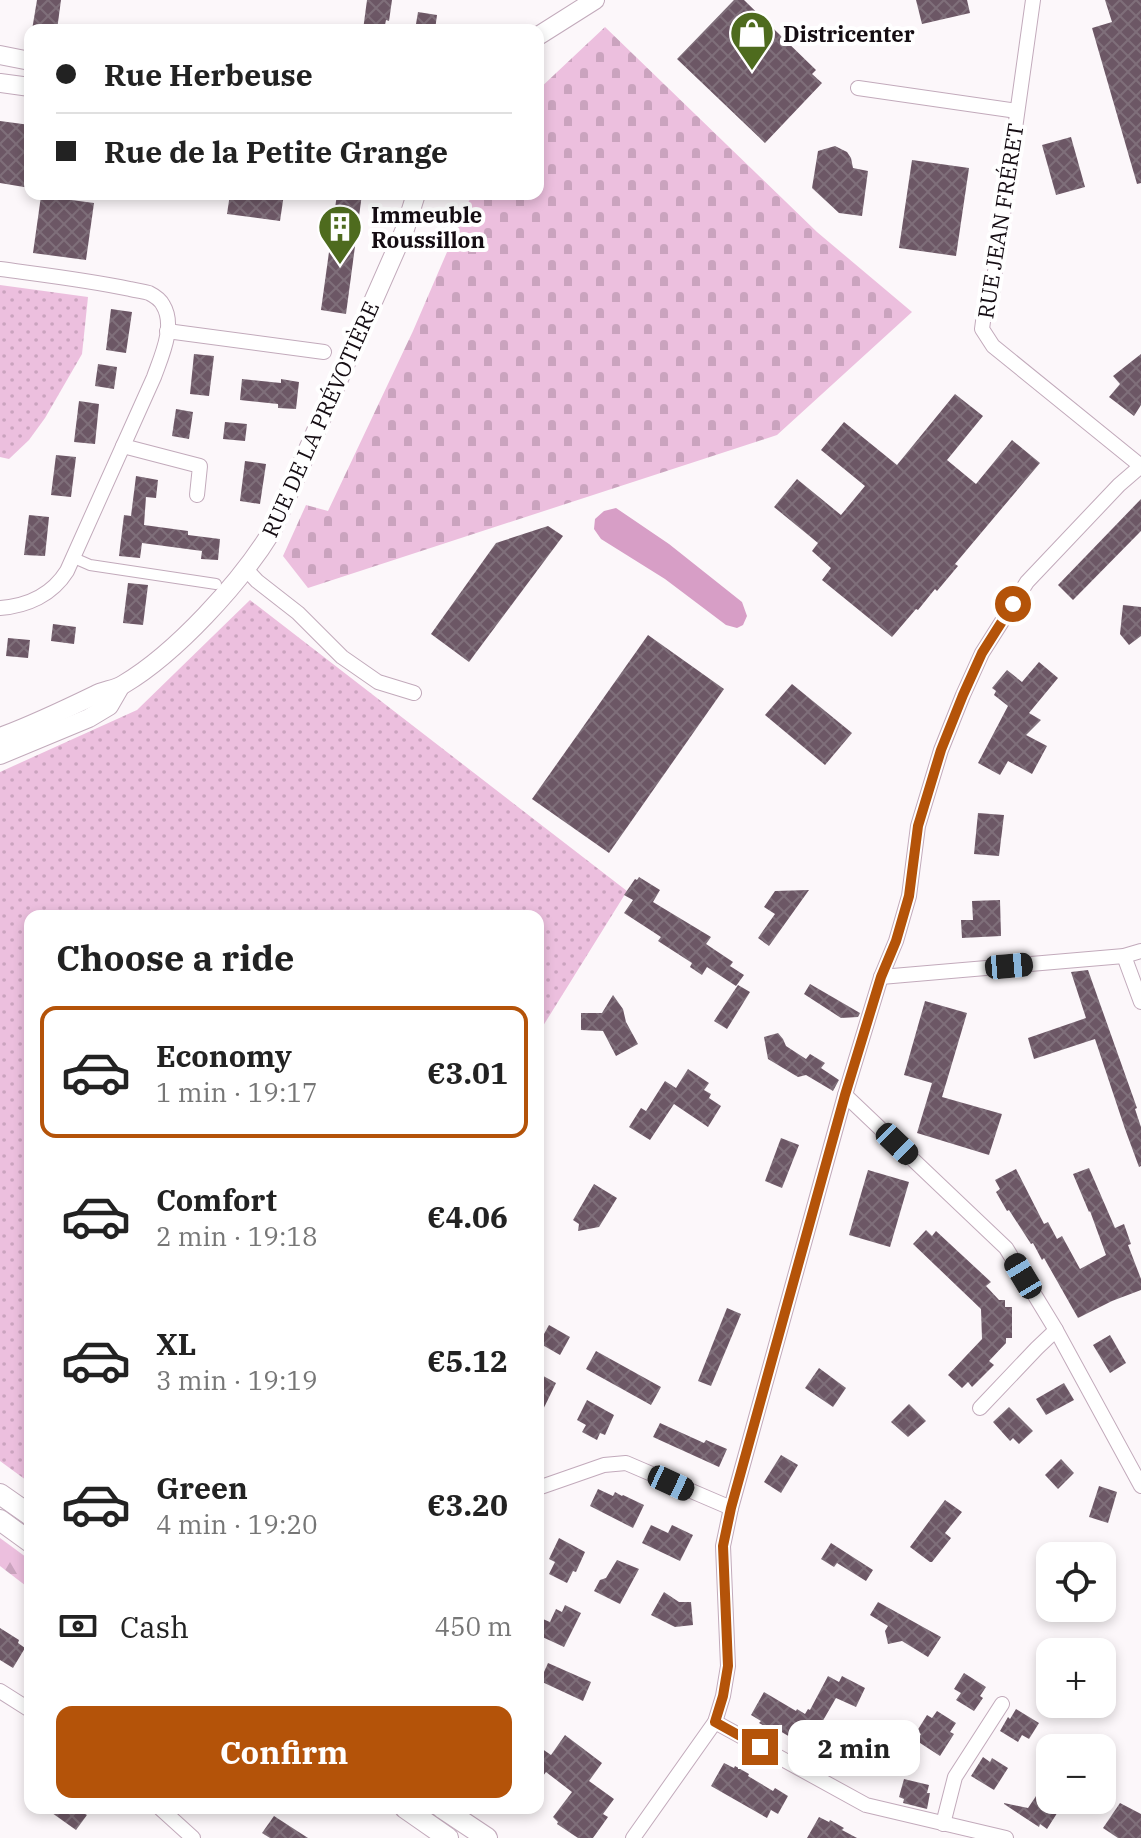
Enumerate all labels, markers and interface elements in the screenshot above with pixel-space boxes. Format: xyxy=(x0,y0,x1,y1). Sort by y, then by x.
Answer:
shop icon: Districenter xyxy=(728,9,776,72)
place label: Districenter xyxy=(783,19,915,48)
text: Rue Herbeuse xyxy=(104,55,313,94)
street label: RUE JEAN FRÉRET xyxy=(970,121,1030,321)
text: Rue de la Petite Grange xyxy=(104,132,448,171)
place label: Immeuble Roussillon xyxy=(371,200,485,254)
building icon: Immeuble Roussillon xyxy=(316,203,364,266)
street label: RUE DE LA PRÉVOTIÈRE xyxy=(255,297,385,541)
route start xyxy=(995,586,1031,622)
text: Choose a ride xyxy=(56,934,295,981)
car xyxy=(984,952,1034,980)
icon: car xyxy=(60,1036,132,1108)
text: Economy xyxy=(156,1036,292,1075)
text: €3.01 xyxy=(427,1053,508,1092)
text: 1 min · 19:17 xyxy=(156,1075,318,1109)
car xyxy=(871,1119,923,1169)
icon: car xyxy=(60,1180,132,1252)
text: Comfort xyxy=(156,1180,277,1219)
text: €4.06 xyxy=(427,1197,508,1236)
text: 2 min · 19:18 xyxy=(156,1219,318,1253)
car xyxy=(1000,1249,1046,1303)
icon: car xyxy=(60,1324,132,1396)
text: XL xyxy=(156,1324,196,1363)
text: €5.12 xyxy=(427,1341,508,1380)
text: 3 min · 19:19 xyxy=(156,1363,318,1397)
car xyxy=(644,1462,698,1504)
icon: car xyxy=(60,1468,132,1540)
text: Green xyxy=(156,1468,248,1507)
text: €3.20 xyxy=(427,1485,508,1524)
text: 4 min · 19:20 xyxy=(156,1507,318,1541)
map controls xyxy=(1036,1542,1116,1814)
button: locate xyxy=(1036,1542,1116,1622)
icon: cash xyxy=(56,1604,100,1648)
text: Cash xyxy=(120,1607,189,1646)
text: 450 m xyxy=(434,1609,512,1643)
button: + xyxy=(1036,1638,1116,1718)
button: Confirm xyxy=(56,1706,512,1798)
callout: 2 min xyxy=(788,1719,920,1775)
route end xyxy=(742,1729,778,1765)
text: 2 min xyxy=(818,1731,890,1765)
button: − xyxy=(1036,1734,1116,1814)

